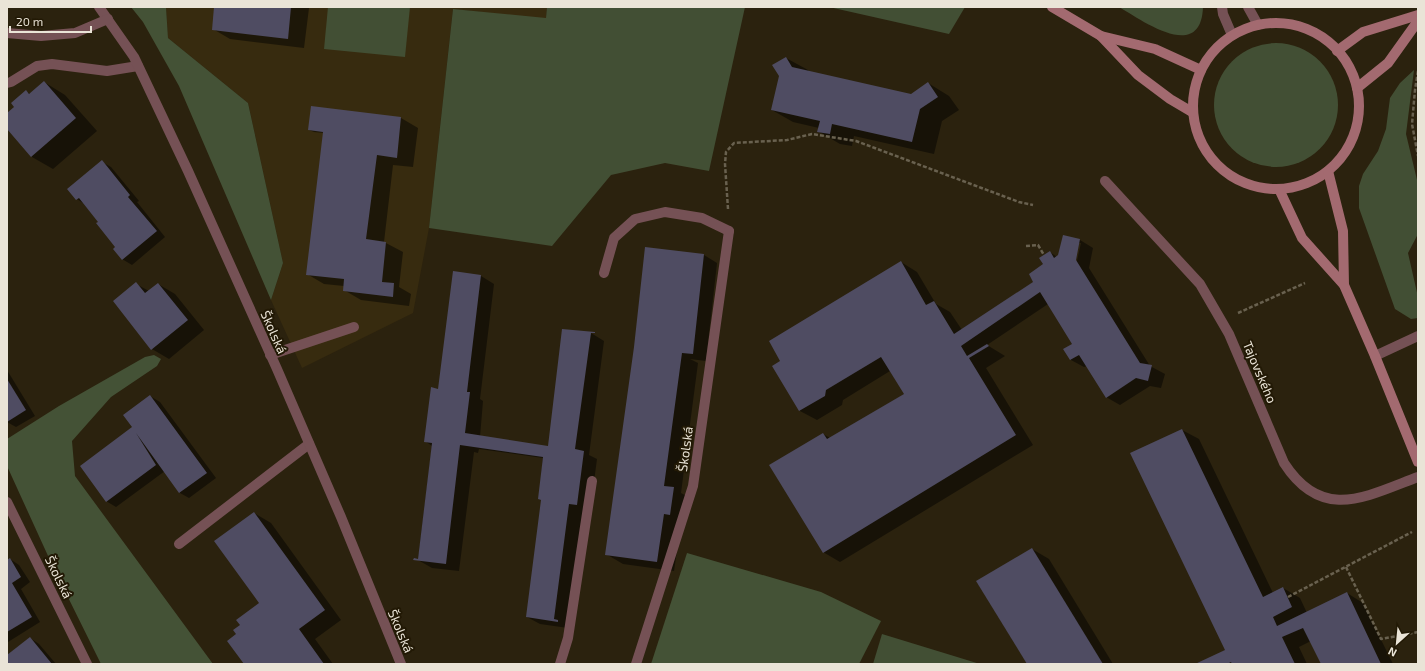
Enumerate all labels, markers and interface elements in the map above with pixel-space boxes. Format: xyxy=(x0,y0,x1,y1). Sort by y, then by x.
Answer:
scale bar xyxy=(10,8,91,34)
text: 20 m xyxy=(16,14,43,28)
street label: Školská xyxy=(257,308,291,356)
street label: Tajovského xyxy=(1240,339,1280,405)
street label: Školská xyxy=(674,425,696,473)
street label: Školská xyxy=(42,553,76,601)
street label: Školská xyxy=(385,607,417,655)
north arrow xyxy=(1377,623,1417,663)
text: N xyxy=(1386,645,1399,660)

